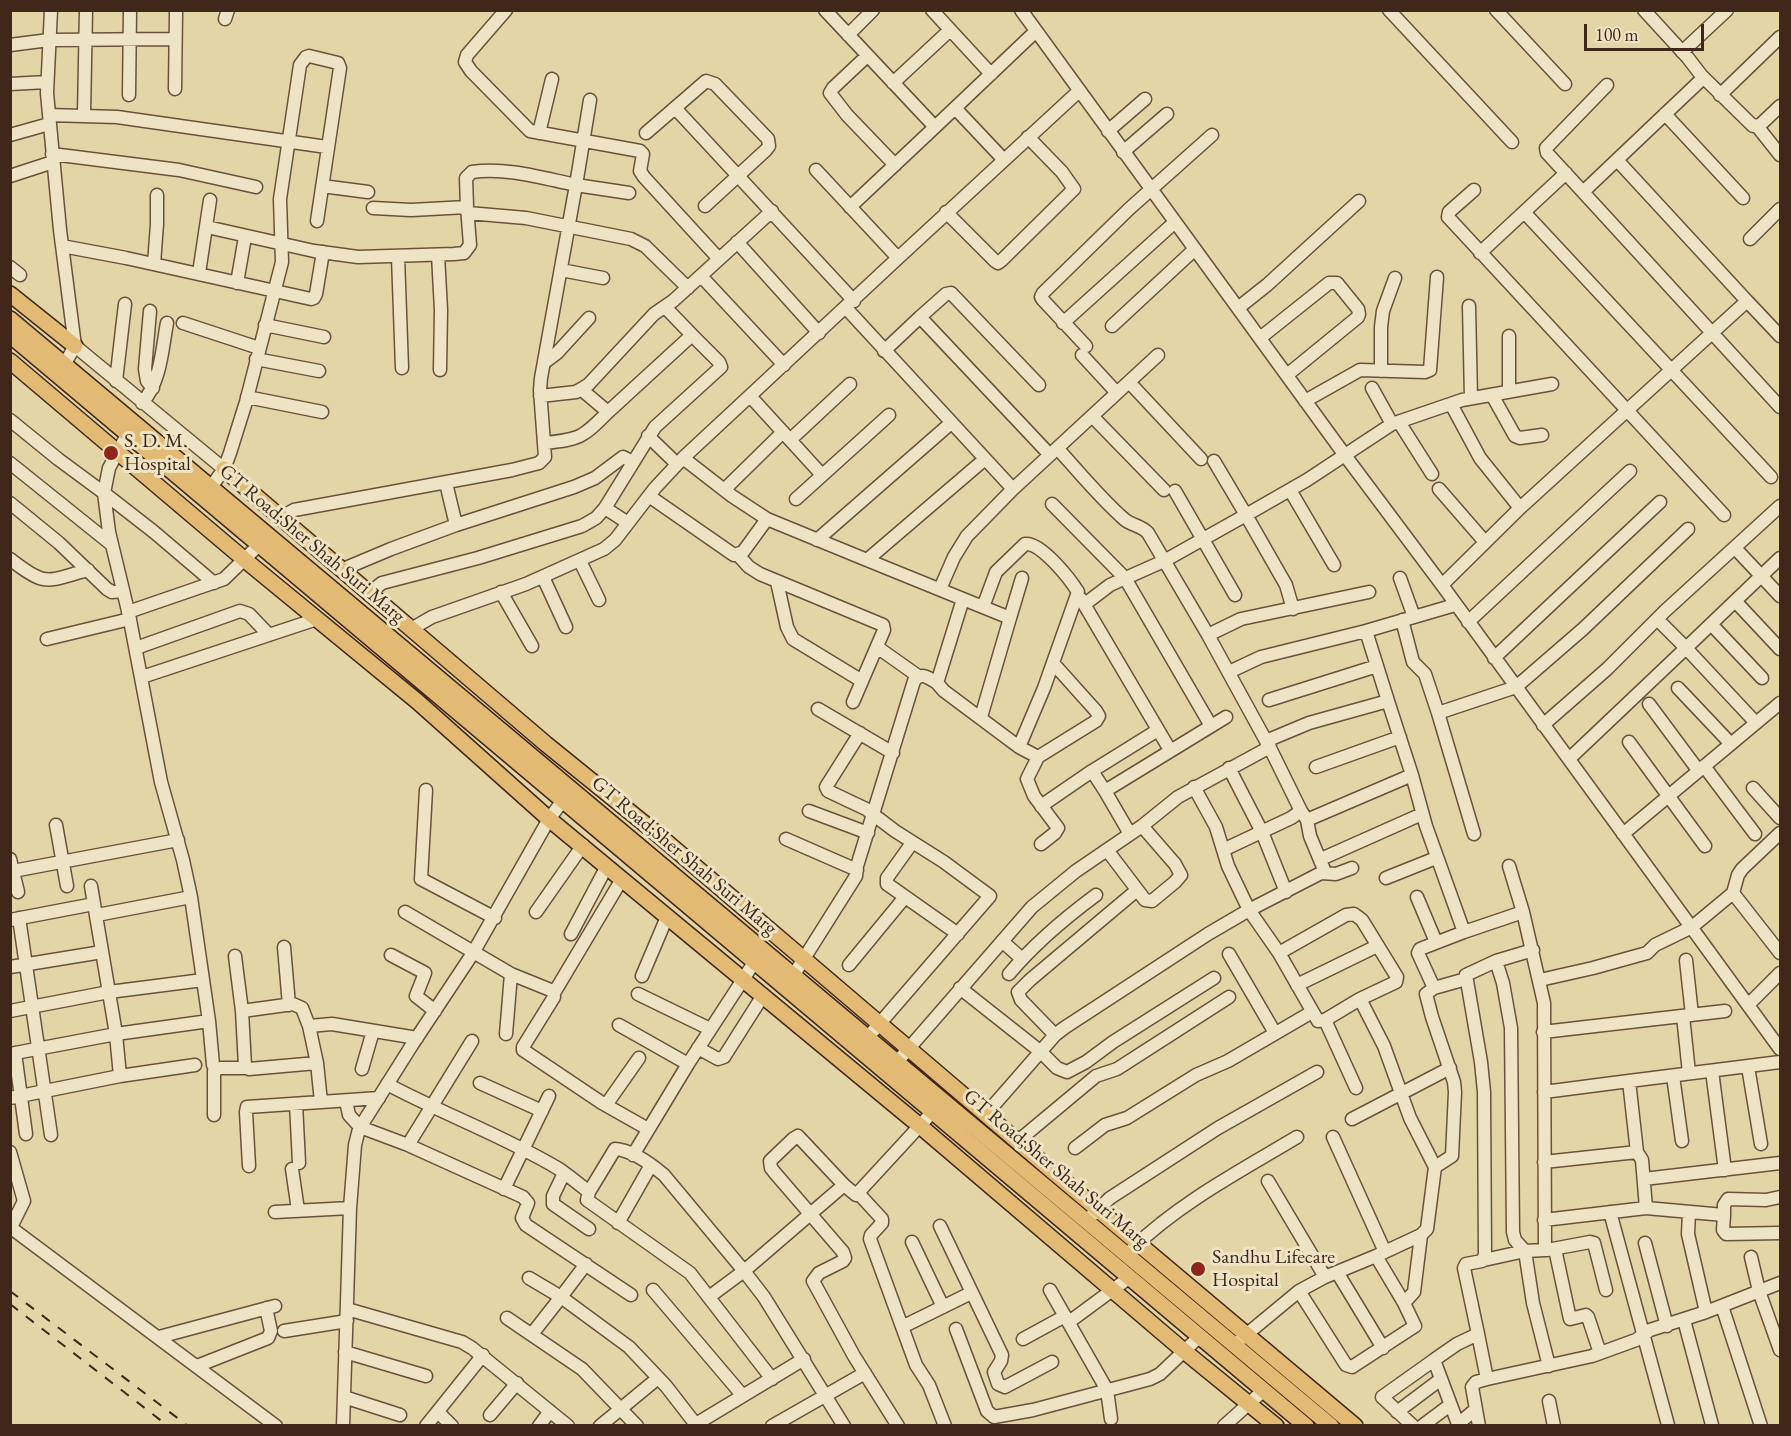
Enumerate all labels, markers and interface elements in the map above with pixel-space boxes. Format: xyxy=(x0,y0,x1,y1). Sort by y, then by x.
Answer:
scale bar xyxy=(1587,12,1707,50)
text: 100 m xyxy=(1595,23,1639,46)
place label: S. D. M. Hospital xyxy=(124,430,191,477)
marker: S. D. M. Hospital xyxy=(102,444,120,462)
street label: GT Road;Sher Shah Suri Marg xyxy=(214,459,410,629)
street label: GT Road;Sher Shah Suri Marg xyxy=(586,771,782,941)
street label: GT Road;Sher Shah Suri Marg xyxy=(958,1084,1154,1254)
place label: Sandhu Lifecare Hospital xyxy=(1212,1246,1335,1293)
marker: Sandhu Lifecare Hospital xyxy=(1189,1260,1207,1278)

